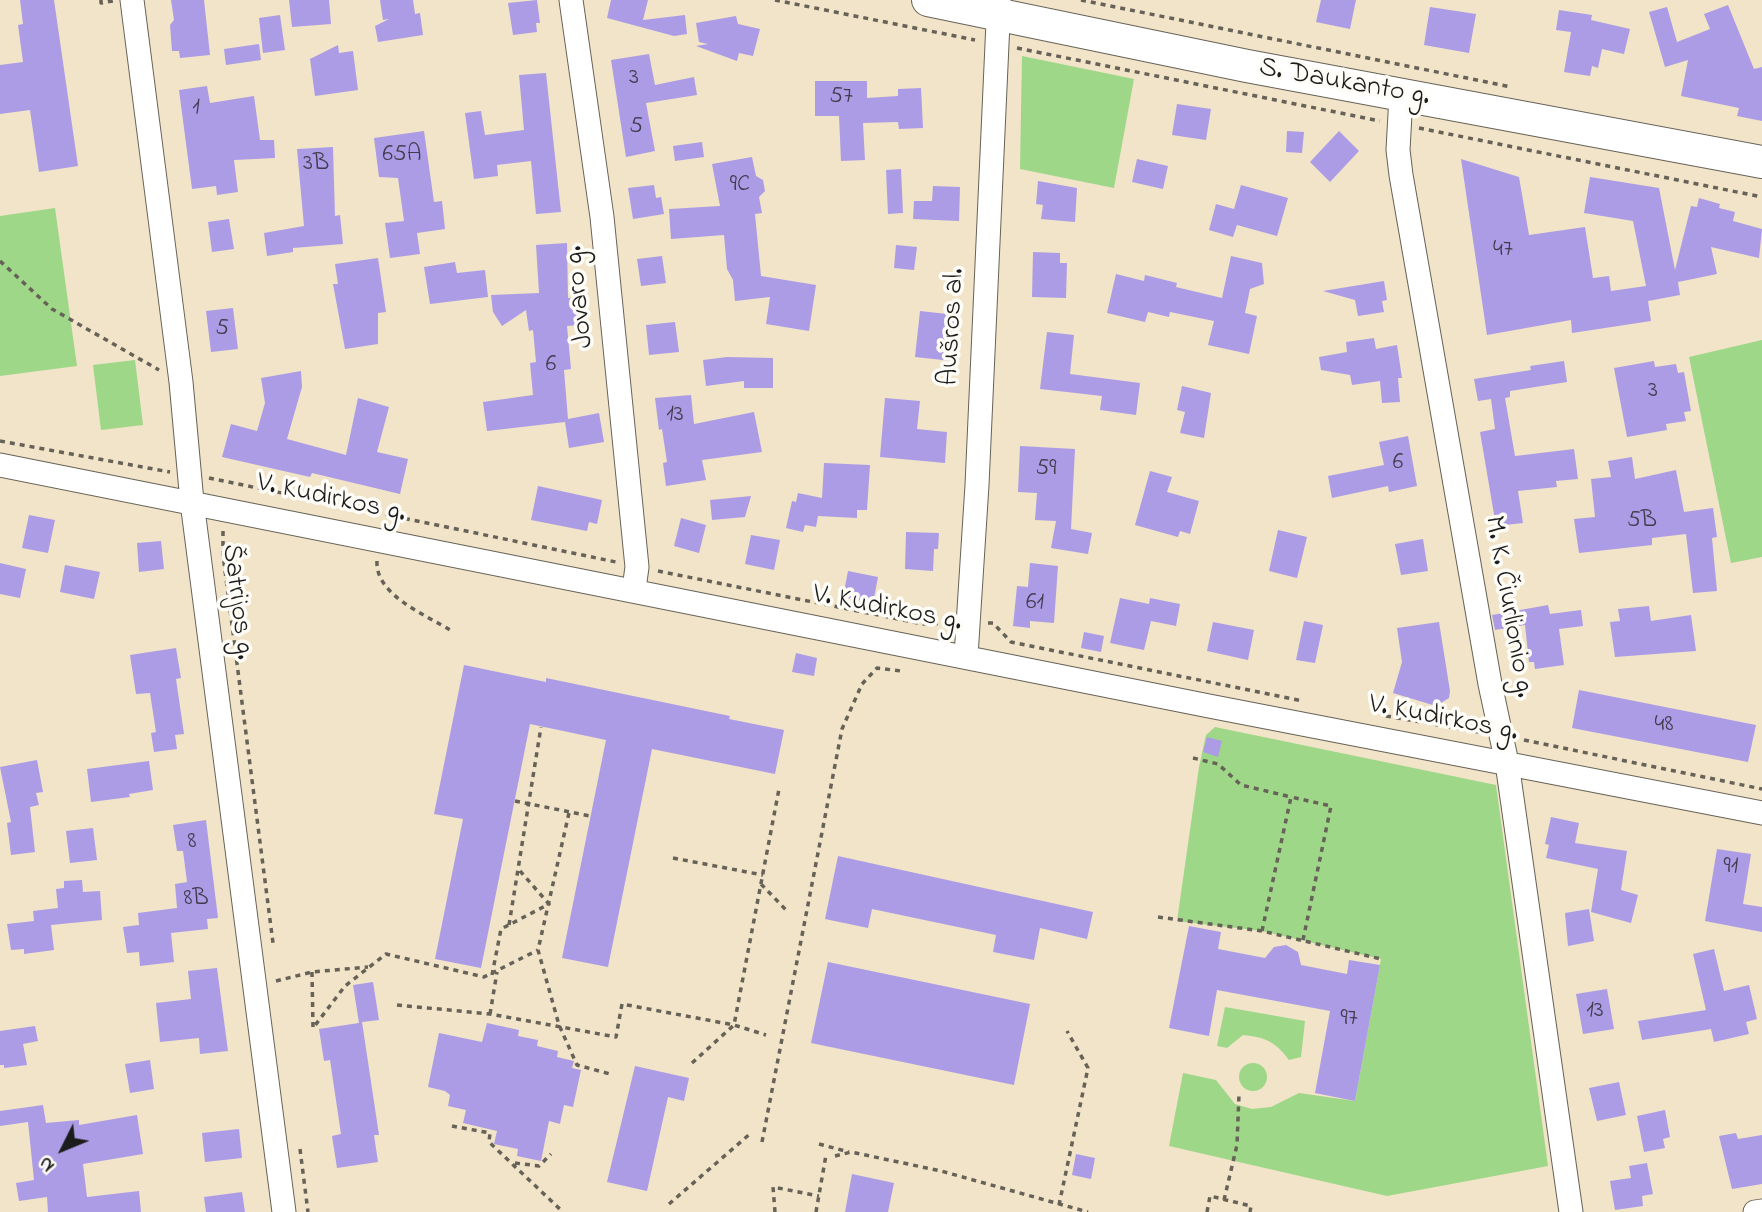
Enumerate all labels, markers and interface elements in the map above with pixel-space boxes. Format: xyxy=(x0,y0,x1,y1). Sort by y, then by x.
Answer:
street label: S. Daukanto g. xyxy=(1256,52,1432,116)
house number: 3 xyxy=(629,65,639,93)
house number: 57 xyxy=(829,84,853,112)
house number: 1 xyxy=(192,95,200,123)
house number: 5 xyxy=(629,114,643,142)
house number: 65A xyxy=(382,142,422,170)
house number: 3B xyxy=(303,151,329,179)
house number: 9C xyxy=(730,172,750,200)
house number: 47 xyxy=(1493,237,1513,265)
street label: Jovaro g. xyxy=(559,244,603,350)
street label: Aušros al. xyxy=(934,267,974,387)
house number: 5 xyxy=(215,316,229,344)
house number: 6 xyxy=(546,352,556,380)
house number: 3 xyxy=(1648,378,1658,406)
house number: 13 xyxy=(666,402,684,430)
house number: 6 xyxy=(1393,450,1403,478)
house number: 59 xyxy=(1036,456,1056,484)
street label: V. Kudirkos g. xyxy=(254,468,408,532)
house number: 5B xyxy=(1627,508,1657,536)
street label: M. K. Čiurlionio g. xyxy=(1474,513,1540,701)
street label: Šatrijos g. xyxy=(212,542,260,662)
street label: V. Kudirkos g. xyxy=(810,579,964,641)
house number: 61 xyxy=(1026,590,1044,618)
street label: V. Kudirkos g. xyxy=(1366,689,1520,751)
house number: 48 xyxy=(1655,712,1673,740)
house number: 8 xyxy=(188,829,196,857)
house number: 91 xyxy=(1724,854,1738,882)
house number: 8B xyxy=(183,886,209,914)
house number: 13 xyxy=(1586,998,1604,1026)
house number: 97 xyxy=(1340,1006,1358,1034)
north arrow xyxy=(28,1114,98,1184)
text: N xyxy=(33,1150,62,1178)

